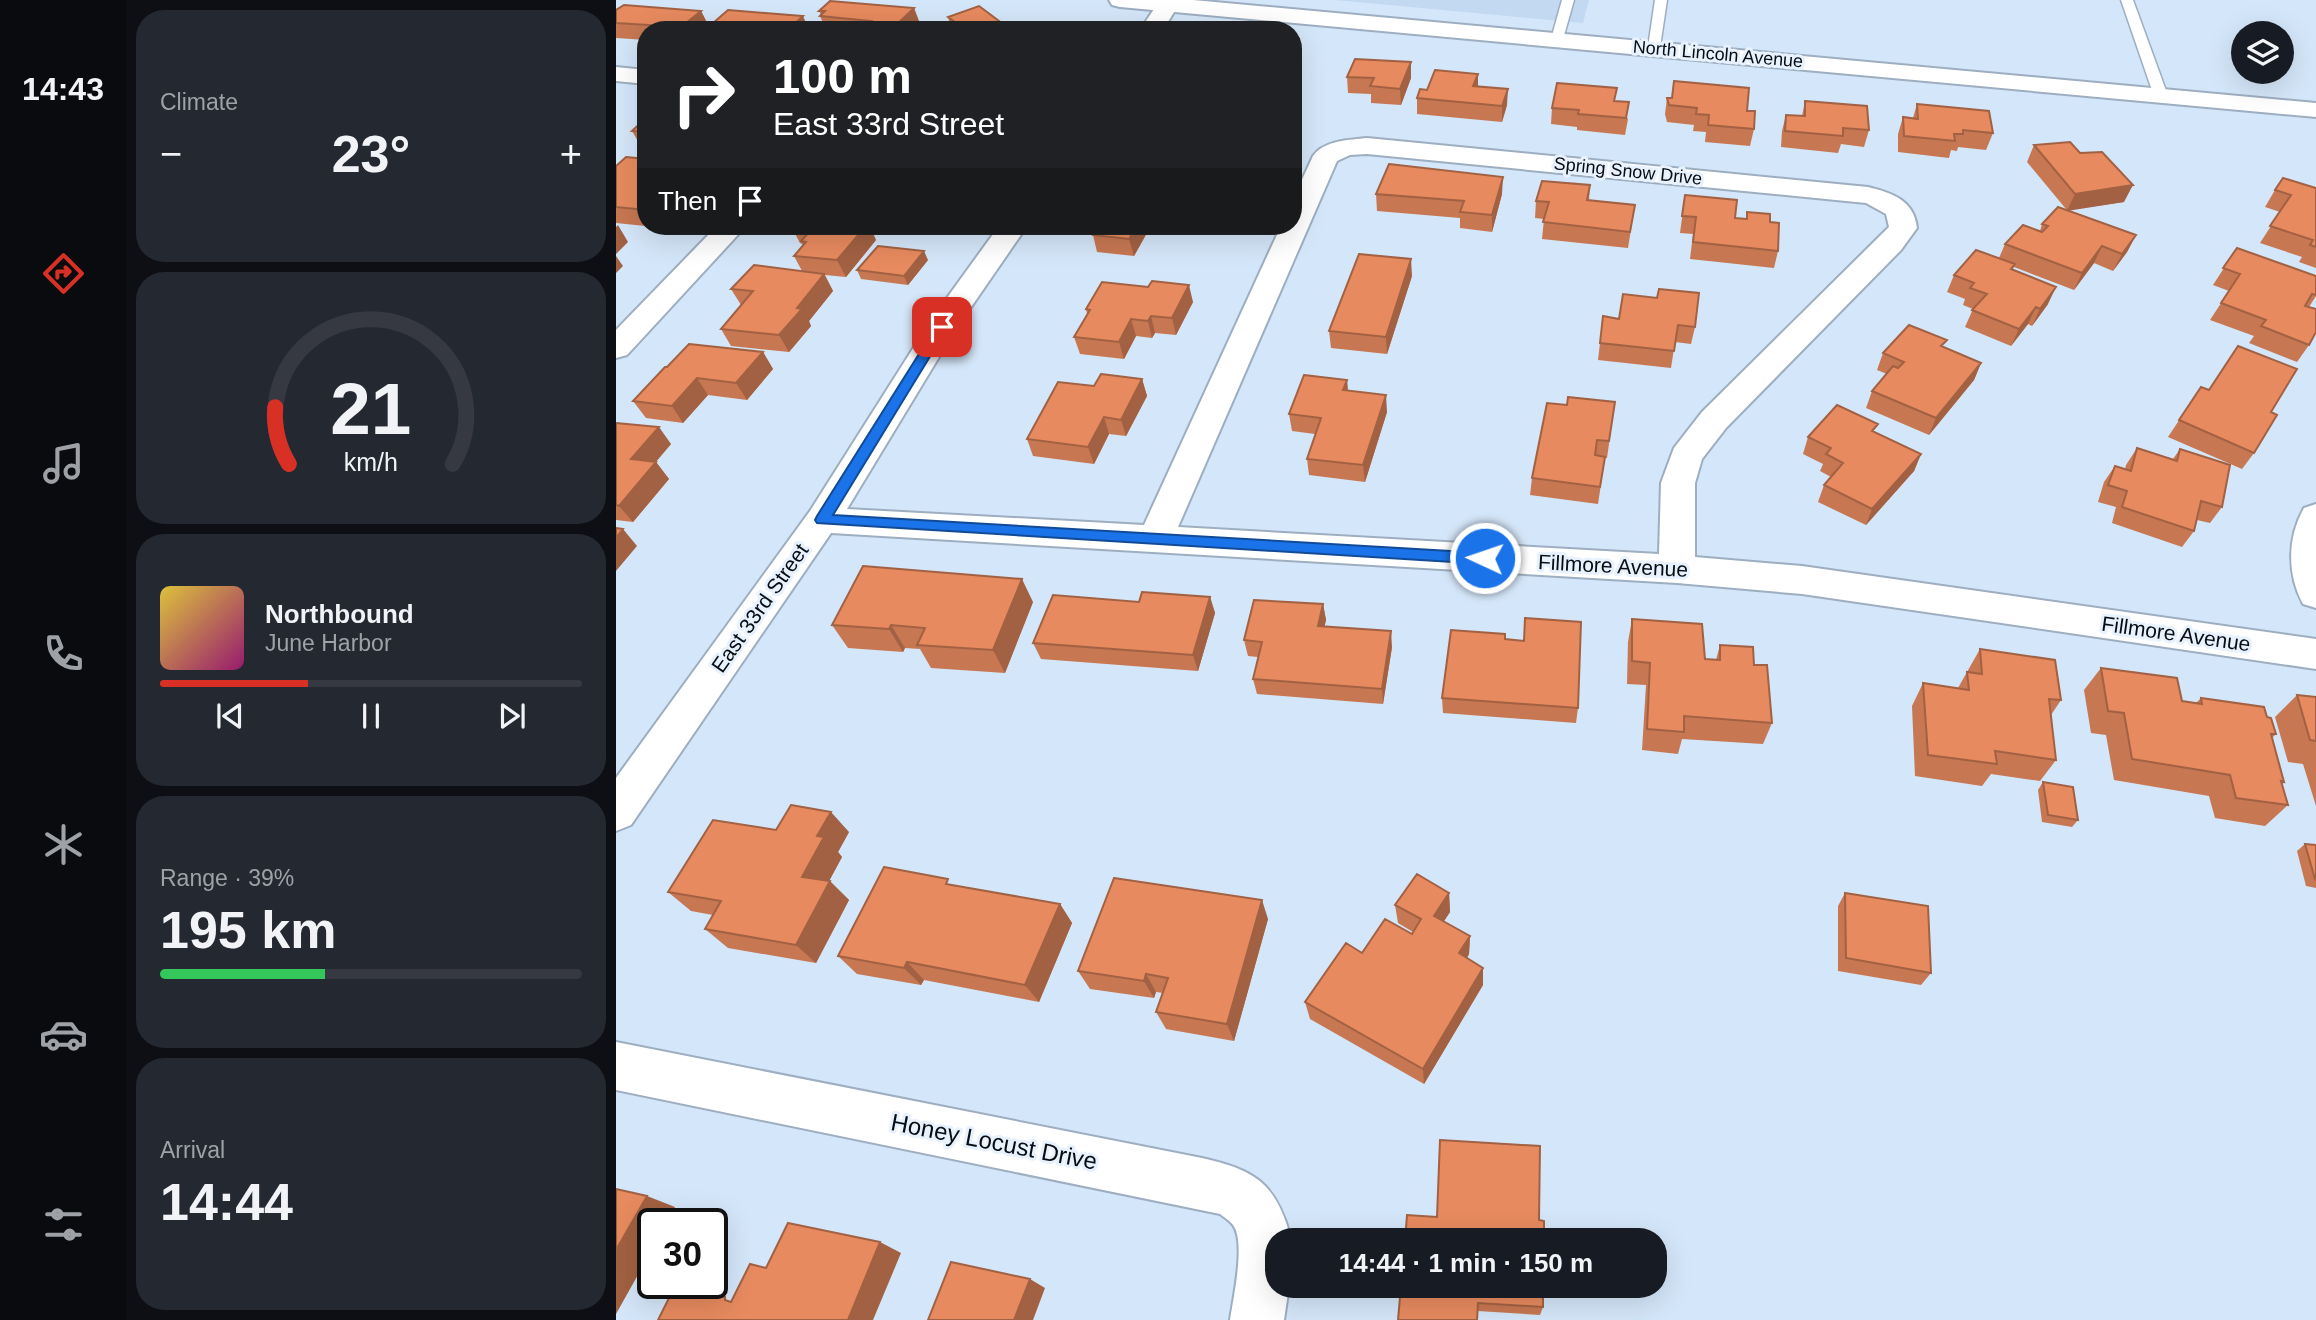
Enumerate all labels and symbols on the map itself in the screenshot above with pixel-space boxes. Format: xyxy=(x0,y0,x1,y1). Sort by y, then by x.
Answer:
street label: North Lincoln Avenue xyxy=(1632,37,1804,71)
street label: Spring Snow Drive xyxy=(1553,153,1703,189)
pin xyxy=(912,297,972,357)
position arrow xyxy=(1448,521,1522,595)
street label: East 33rd Street xyxy=(707,539,813,676)
street label: Fillmore Avenue xyxy=(1537,550,1689,581)
street label: Fillmore Avenue xyxy=(2100,612,2252,655)
street label: Honey Locust Drive xyxy=(889,1108,1099,1175)
speed limit sign: 30 xyxy=(637,1208,728,1299)

